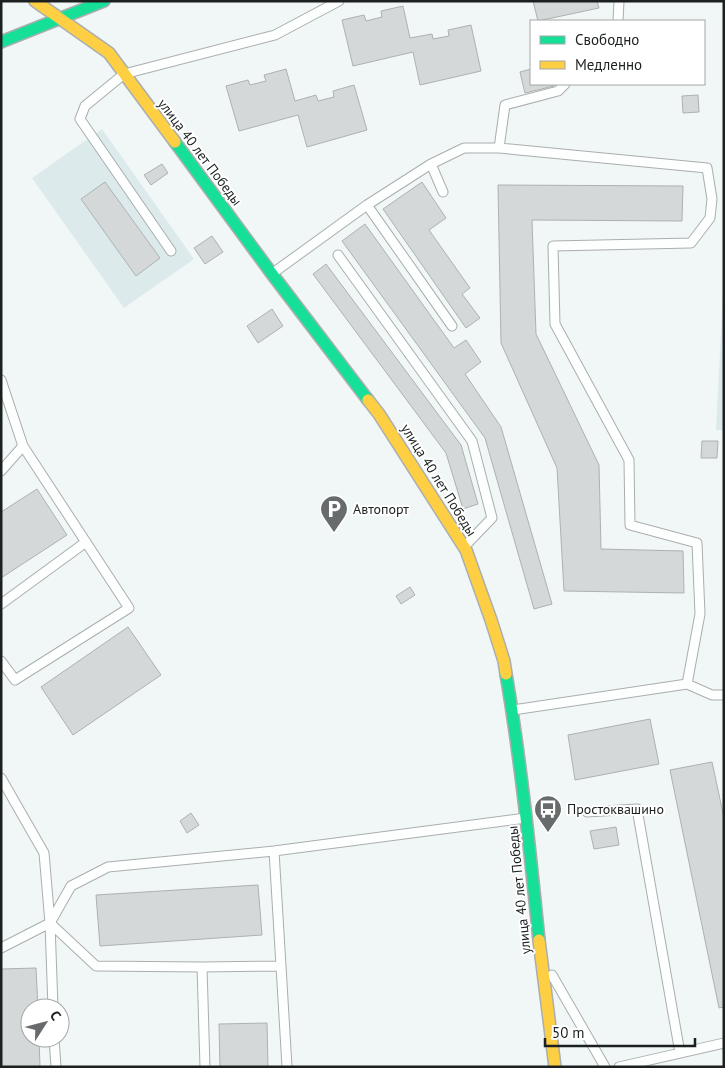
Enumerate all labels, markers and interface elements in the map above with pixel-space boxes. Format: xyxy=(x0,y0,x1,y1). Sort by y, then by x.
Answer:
legend xyxy=(530,20,705,85)
text: Свободно xyxy=(575,30,639,49)
text: Медленно xyxy=(575,55,642,74)
street label: улица 40 лет Победы xyxy=(154,95,246,209)
street label: улица 40 лет Победы xyxy=(397,420,481,540)
parking icon: Автопорт xyxy=(319,494,349,533)
place label: Автопорт xyxy=(353,500,409,518)
bus stop icon: Простоквашино xyxy=(533,794,563,833)
place label: Простоквашино xyxy=(567,800,664,818)
street label: улица 40 лет Победы xyxy=(503,825,535,955)
north arrow xyxy=(20,998,70,1048)
text: С xyxy=(46,1007,65,1024)
scale bar xyxy=(545,1016,695,1048)
text: 50 m xyxy=(552,1023,585,1042)

